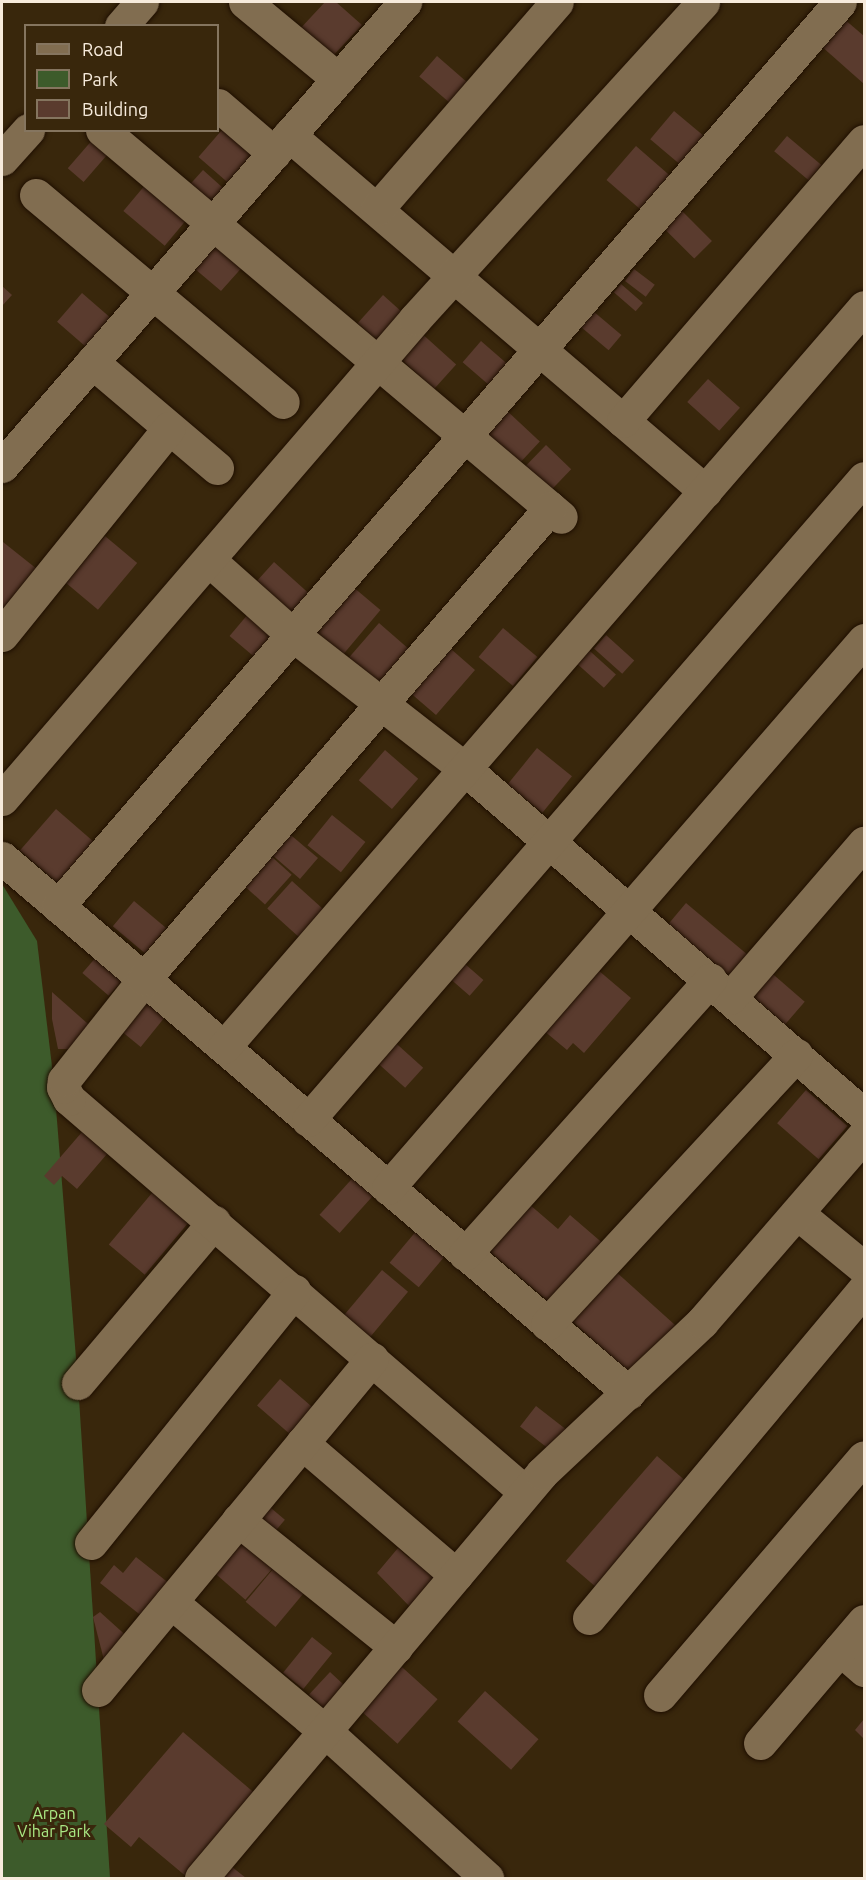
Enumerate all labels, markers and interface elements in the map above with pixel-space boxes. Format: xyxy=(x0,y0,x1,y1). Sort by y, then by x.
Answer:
legend xyxy=(24,24,219,132)
text: Road xyxy=(82,39,124,59)
text: Park xyxy=(82,69,118,89)
text: Building xyxy=(82,99,148,119)
park label: Arpan Vihar Park xyxy=(17,1803,91,1841)

